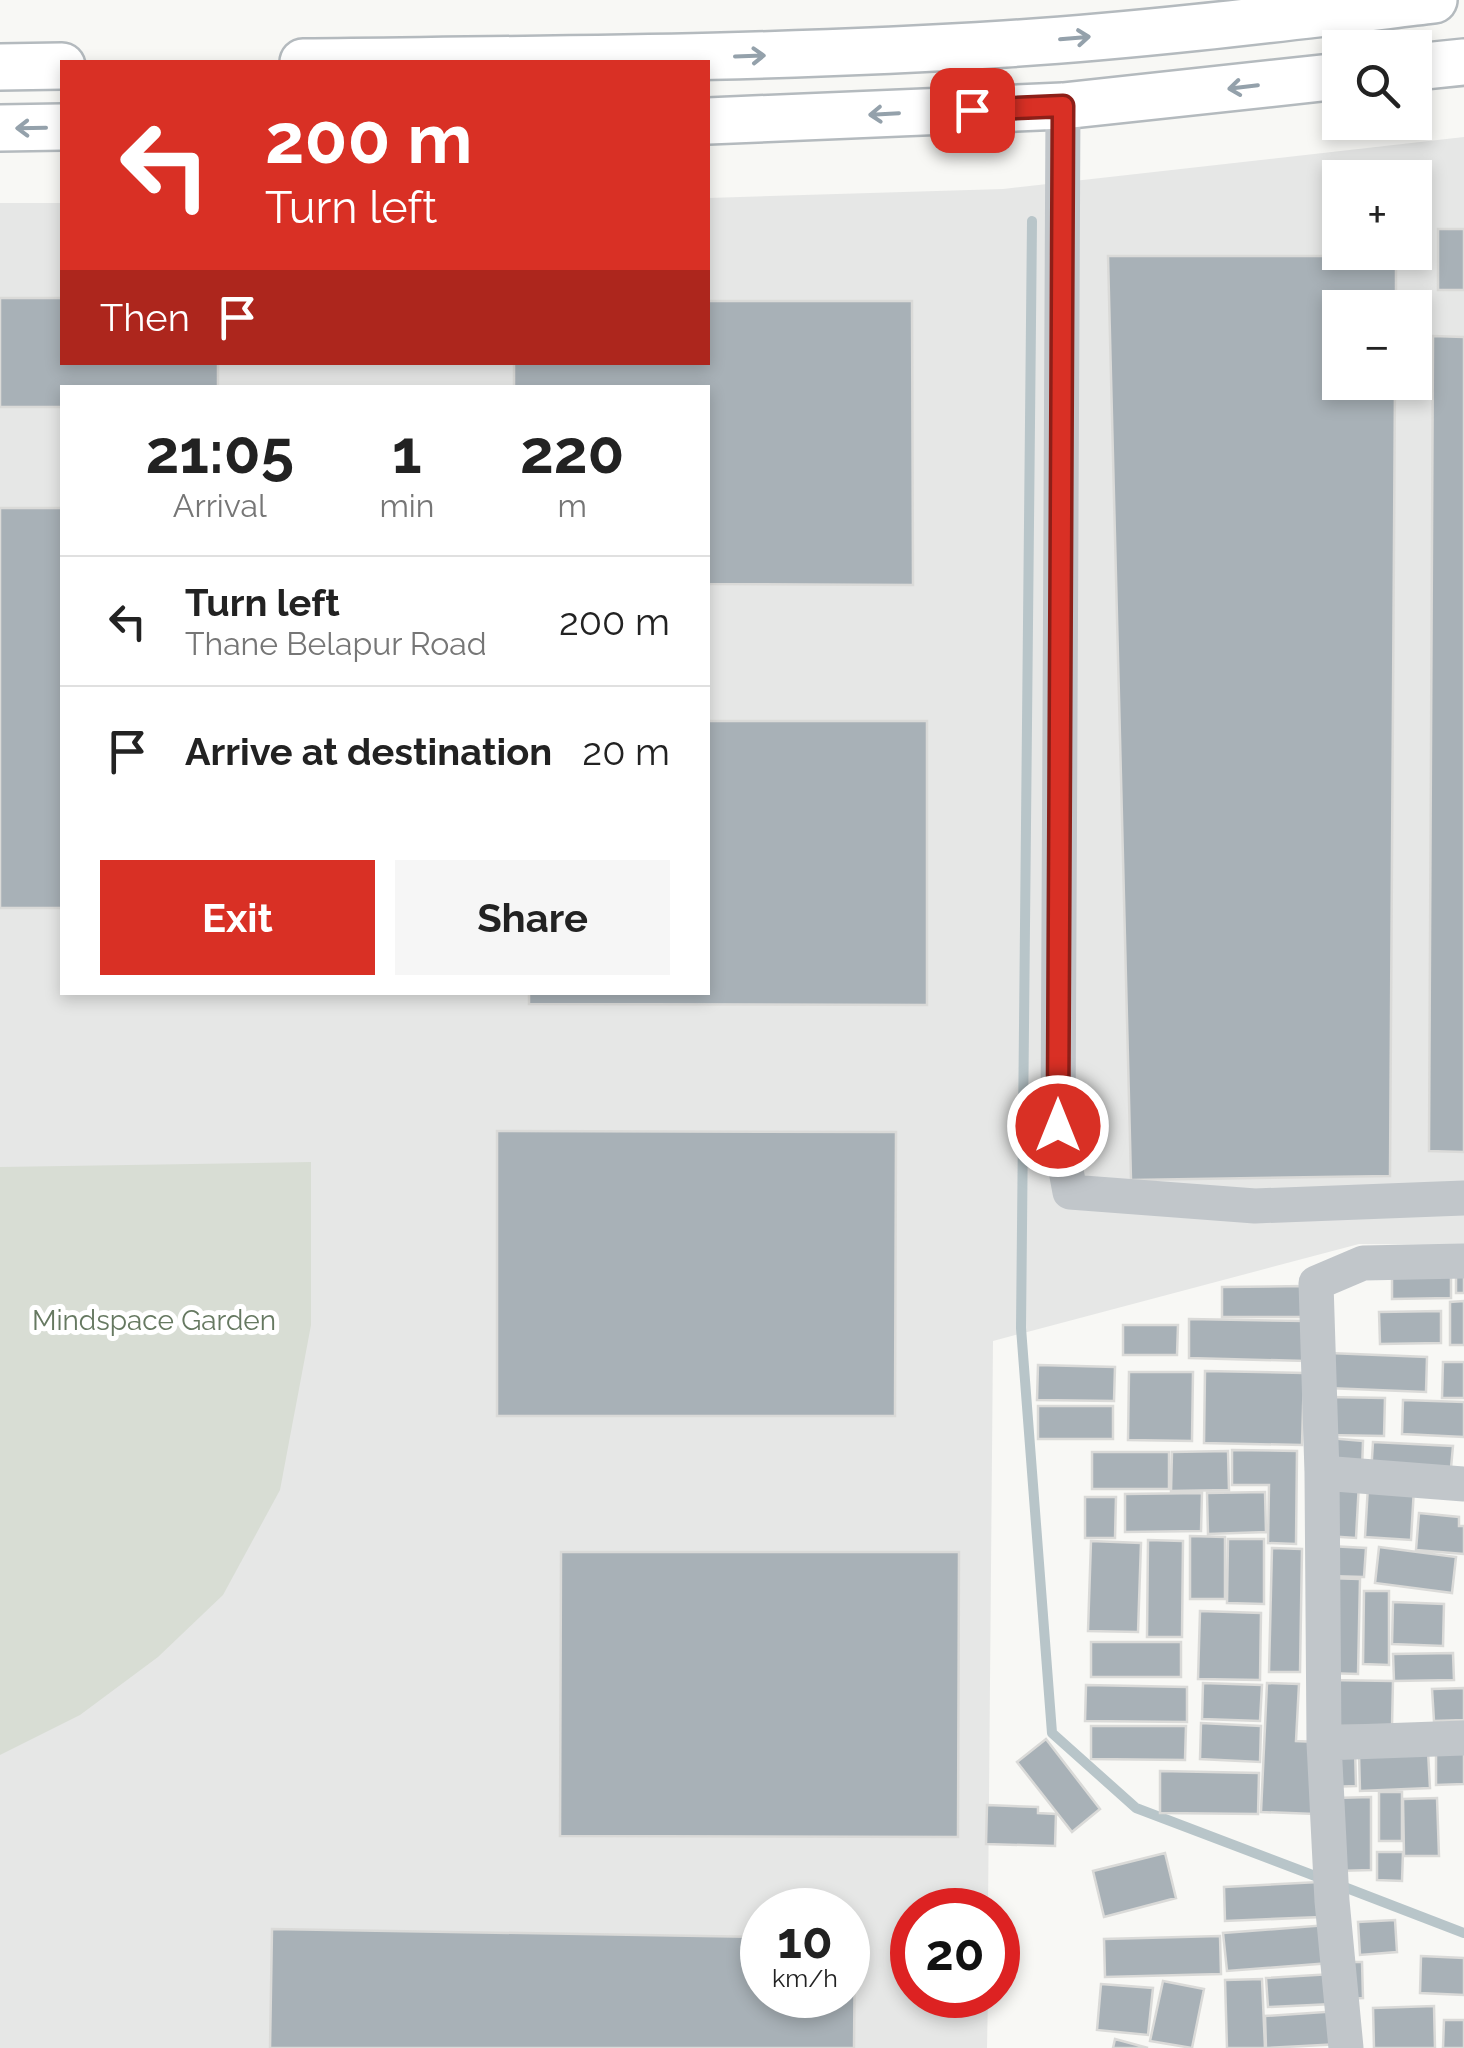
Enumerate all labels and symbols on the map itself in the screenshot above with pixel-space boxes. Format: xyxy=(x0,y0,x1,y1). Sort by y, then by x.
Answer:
one-way arrow xyxy=(1058,29,1090,48)
one-way arrow xyxy=(734,46,766,65)
pin xyxy=(930,68,1015,153)
one-way arrow xyxy=(1228,78,1260,97)
one-way arrow xyxy=(869,105,901,124)
one-way arrow xyxy=(16,118,48,138)
position arrow xyxy=(1006,1074,1110,1178)
park label: Mindspace Garden xyxy=(32,1304,276,1337)
speed limit sign: 20 xyxy=(890,1888,1020,2018)

